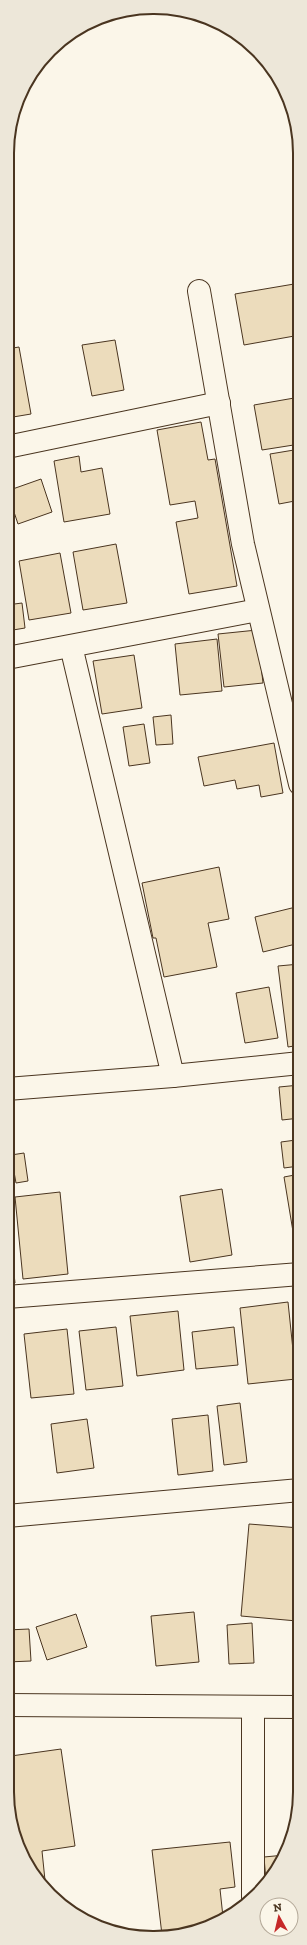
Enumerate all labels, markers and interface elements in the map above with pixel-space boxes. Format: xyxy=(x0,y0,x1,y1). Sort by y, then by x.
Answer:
north arrow xyxy=(259,1897,299,1937)
text: N xyxy=(273,1900,283,1915)

